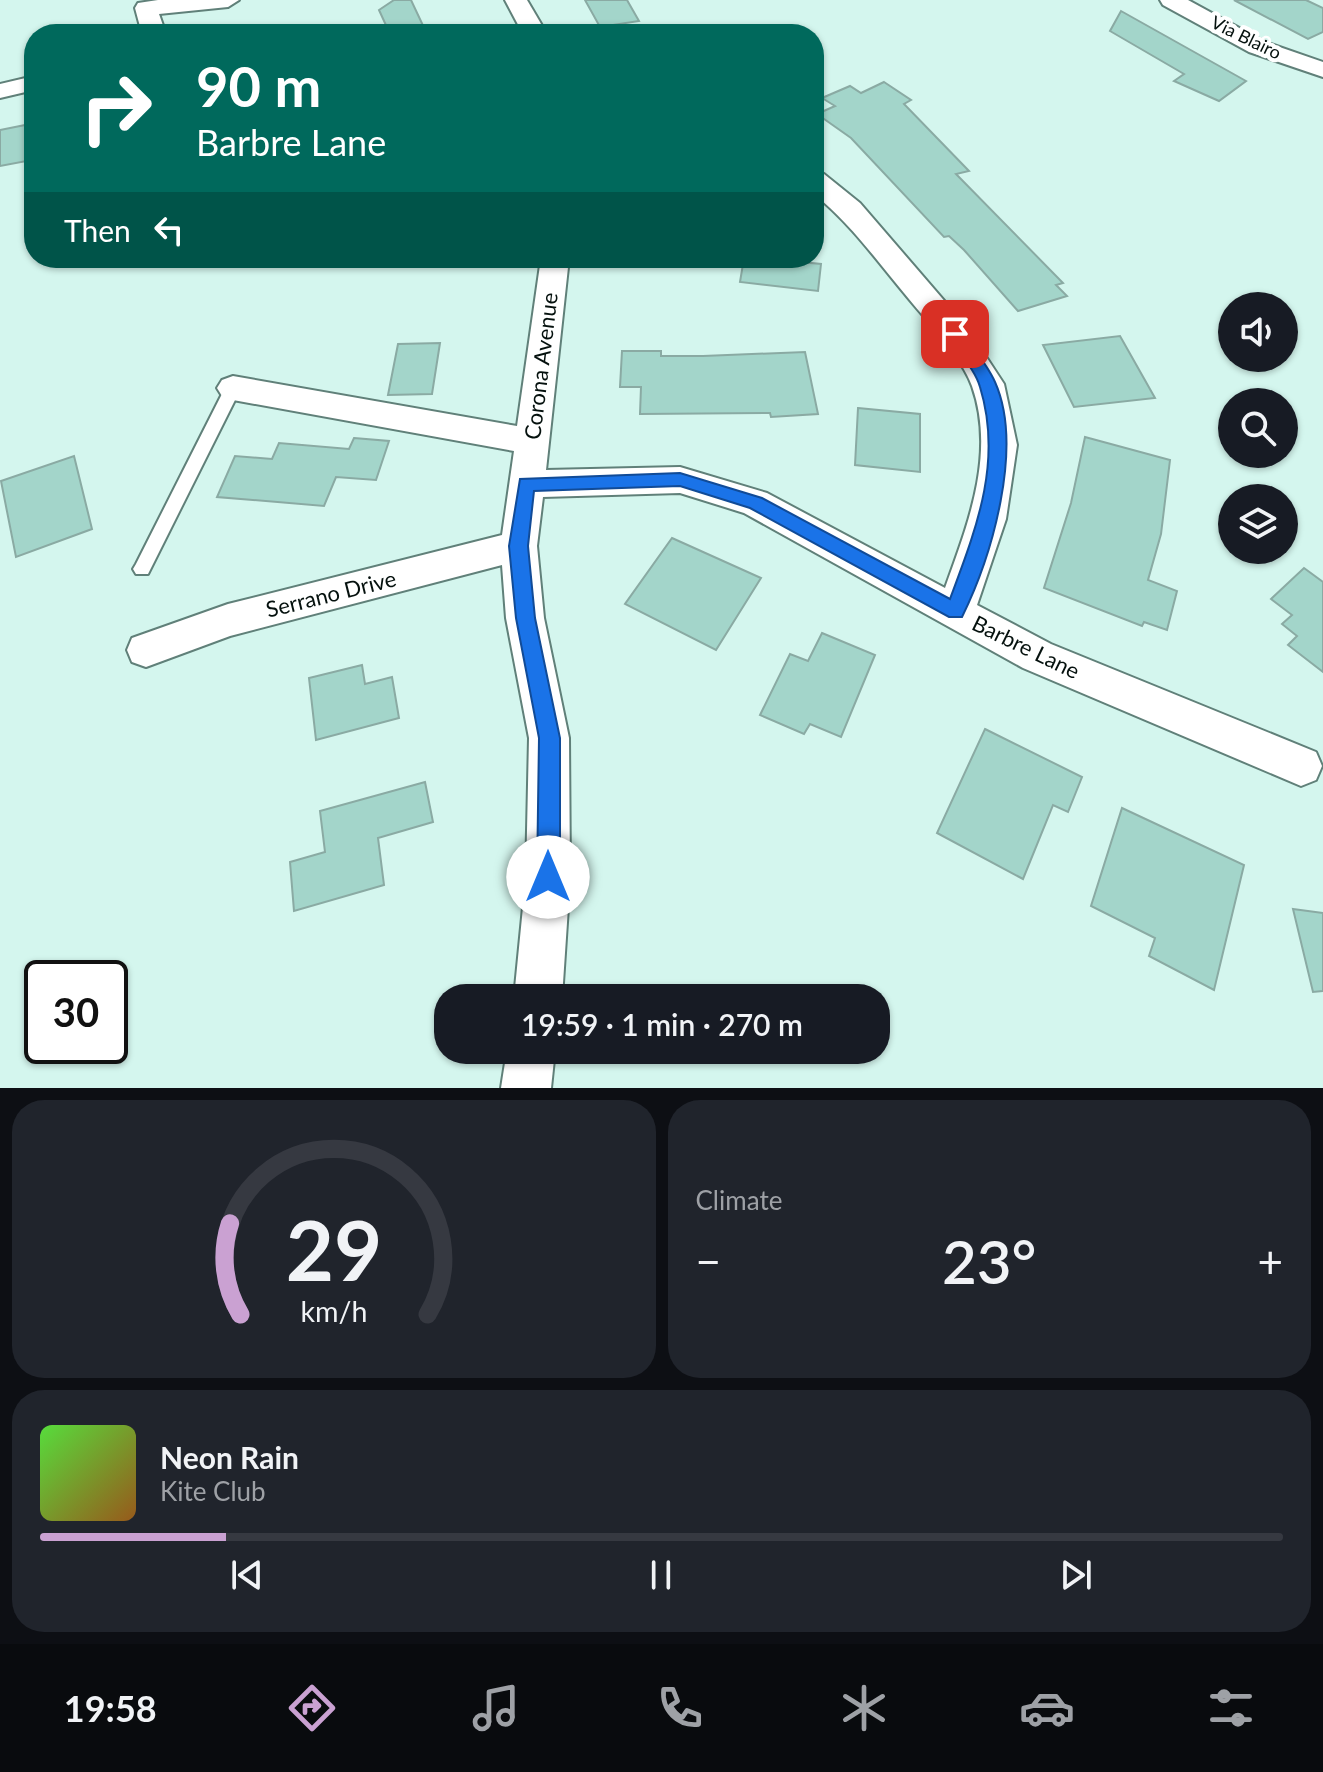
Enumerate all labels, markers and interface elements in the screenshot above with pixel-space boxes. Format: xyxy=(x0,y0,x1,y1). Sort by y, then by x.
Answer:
street label: Via Blairo xyxy=(1208,11,1285,64)
text: 90 m xyxy=(196,52,321,119)
icon: right xyxy=(64,56,168,160)
text: Barbre Lane xyxy=(196,120,386,164)
icon: left xyxy=(147,208,191,252)
text: Then xyxy=(64,212,131,248)
street label: Corona Avenue xyxy=(518,291,563,441)
map controls xyxy=(1218,292,1298,564)
button: sound xyxy=(1218,292,1298,372)
pin xyxy=(921,300,989,368)
icon: arrive xyxy=(933,312,977,356)
button: search xyxy=(1218,388,1298,468)
button: layers xyxy=(1218,484,1298,564)
street label: Serrano Drive xyxy=(263,564,399,623)
street label: Barbre Lane xyxy=(968,609,1084,684)
position arrow xyxy=(506,835,590,919)
speed limit sign: 30 xyxy=(24,960,128,1064)
text: 19:59 · 1 min · 270 m xyxy=(521,1006,803,1042)
text: Climate xyxy=(696,1184,782,1216)
text: 29 xyxy=(286,1199,382,1299)
text: 23° xyxy=(942,1225,1037,1297)
text: − xyxy=(696,1235,721,1287)
text: + xyxy=(1257,1235,1283,1287)
text: km/h xyxy=(300,1294,367,1328)
text: Neon Rain xyxy=(160,1439,299,1475)
text: Kite Club xyxy=(160,1475,266,1507)
icon: previous xyxy=(225,1553,269,1597)
icon: pause xyxy=(639,1553,683,1597)
icon: next xyxy=(1054,1553,1098,1597)
icon: directions xyxy=(284,1680,340,1736)
icon: music xyxy=(468,1680,524,1736)
icon: phone xyxy=(652,1680,708,1736)
icon: climate xyxy=(836,1680,892,1736)
icon: car xyxy=(1019,1680,1075,1736)
icon: filters xyxy=(1203,1680,1259,1736)
text: 19:58 xyxy=(64,1686,157,1730)

